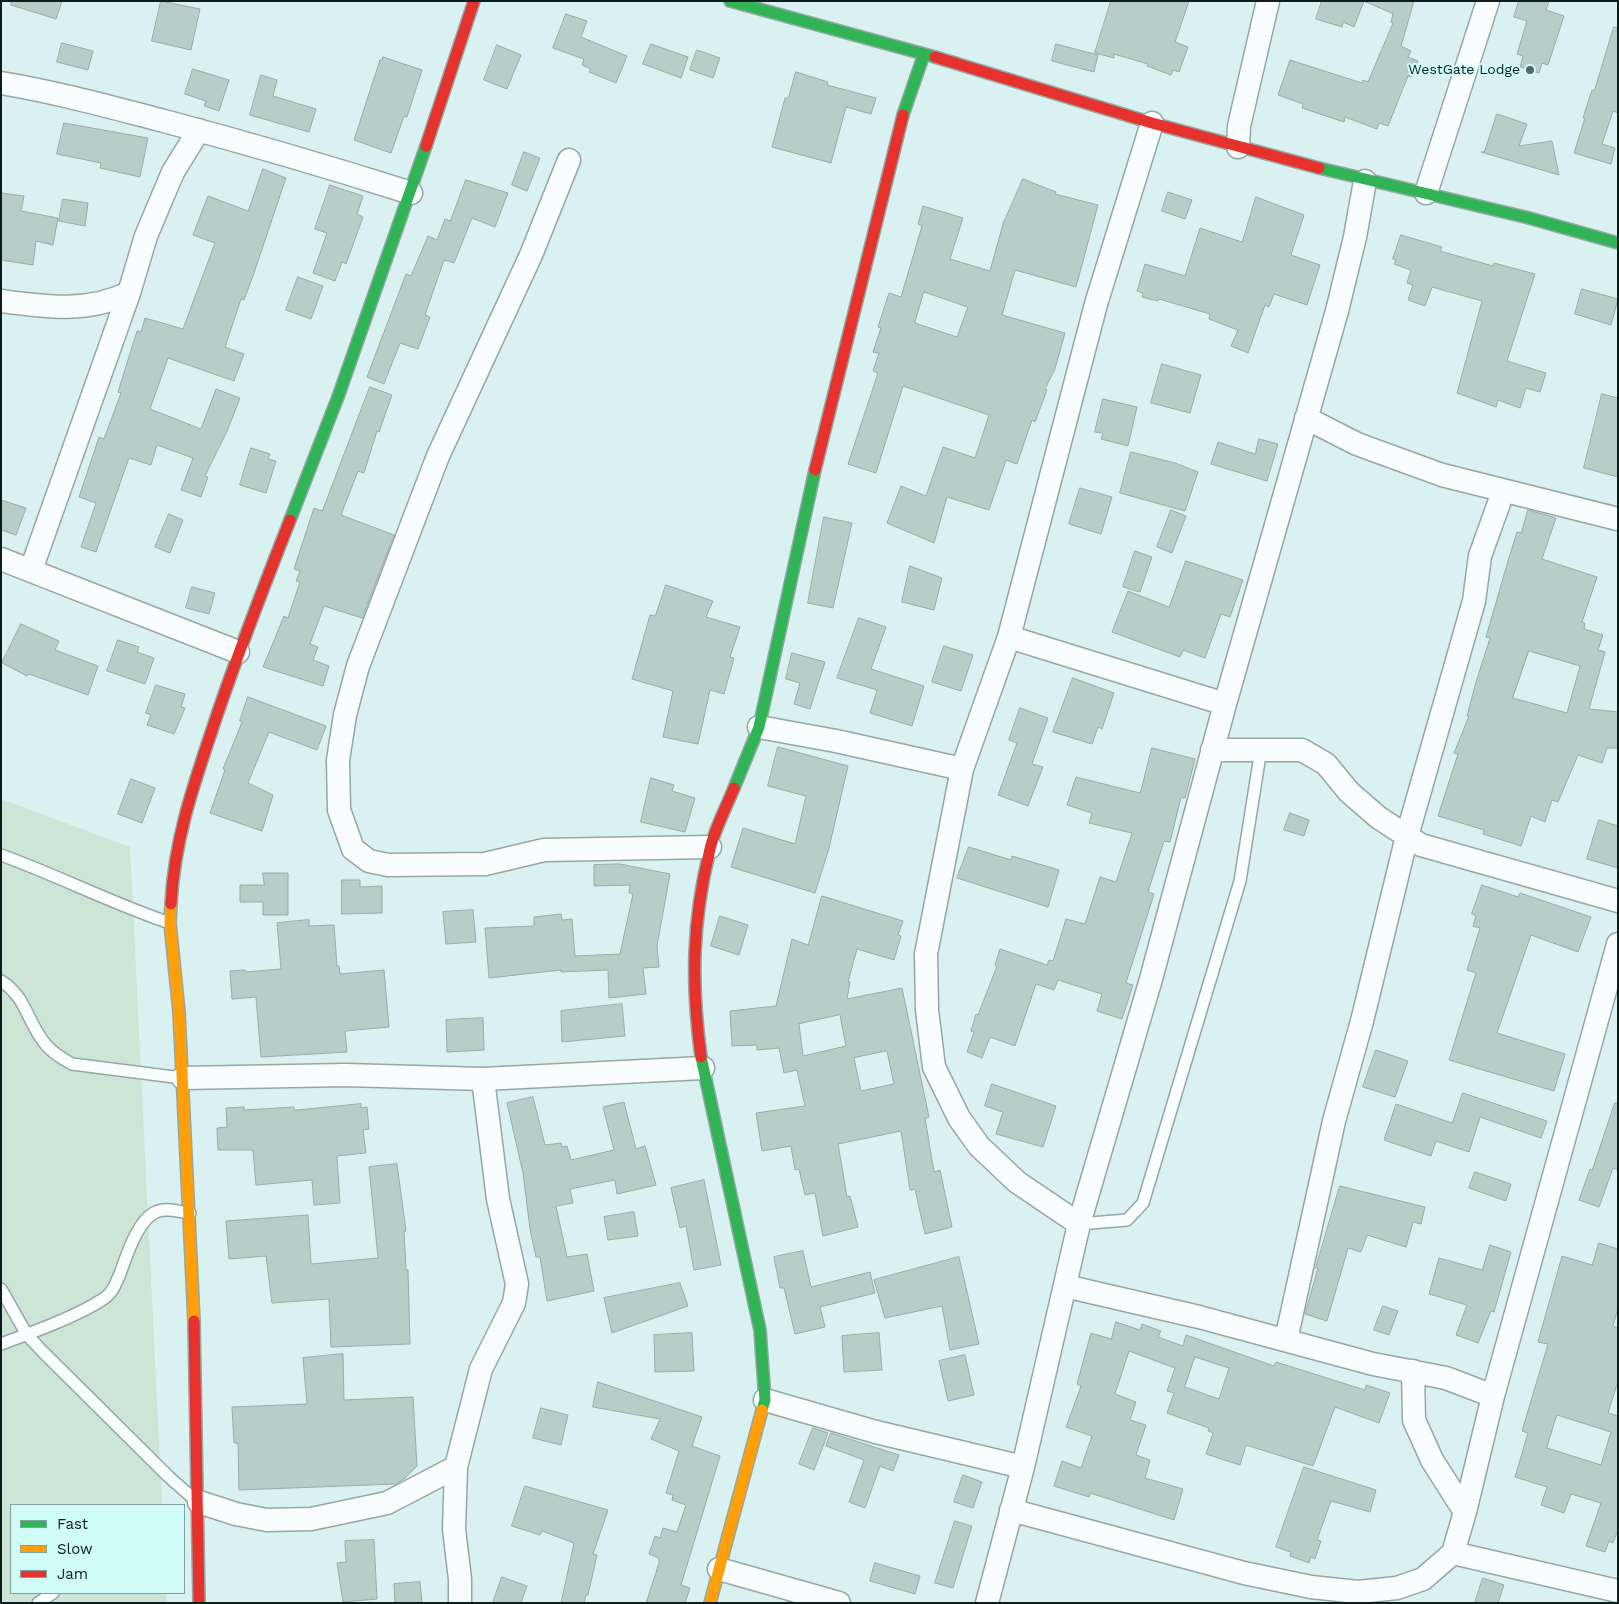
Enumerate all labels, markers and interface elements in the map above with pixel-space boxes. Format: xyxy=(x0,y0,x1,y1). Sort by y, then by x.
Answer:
place label: WestGate Lodge xyxy=(1408,62,1520,78)
marker: WestGate Lodge xyxy=(1524,64,1536,76)
legend xyxy=(10,1504,185,1594)
text: Fast xyxy=(57,1515,88,1533)
text: Slow xyxy=(57,1540,93,1558)
text: Jam xyxy=(57,1565,88,1583)

